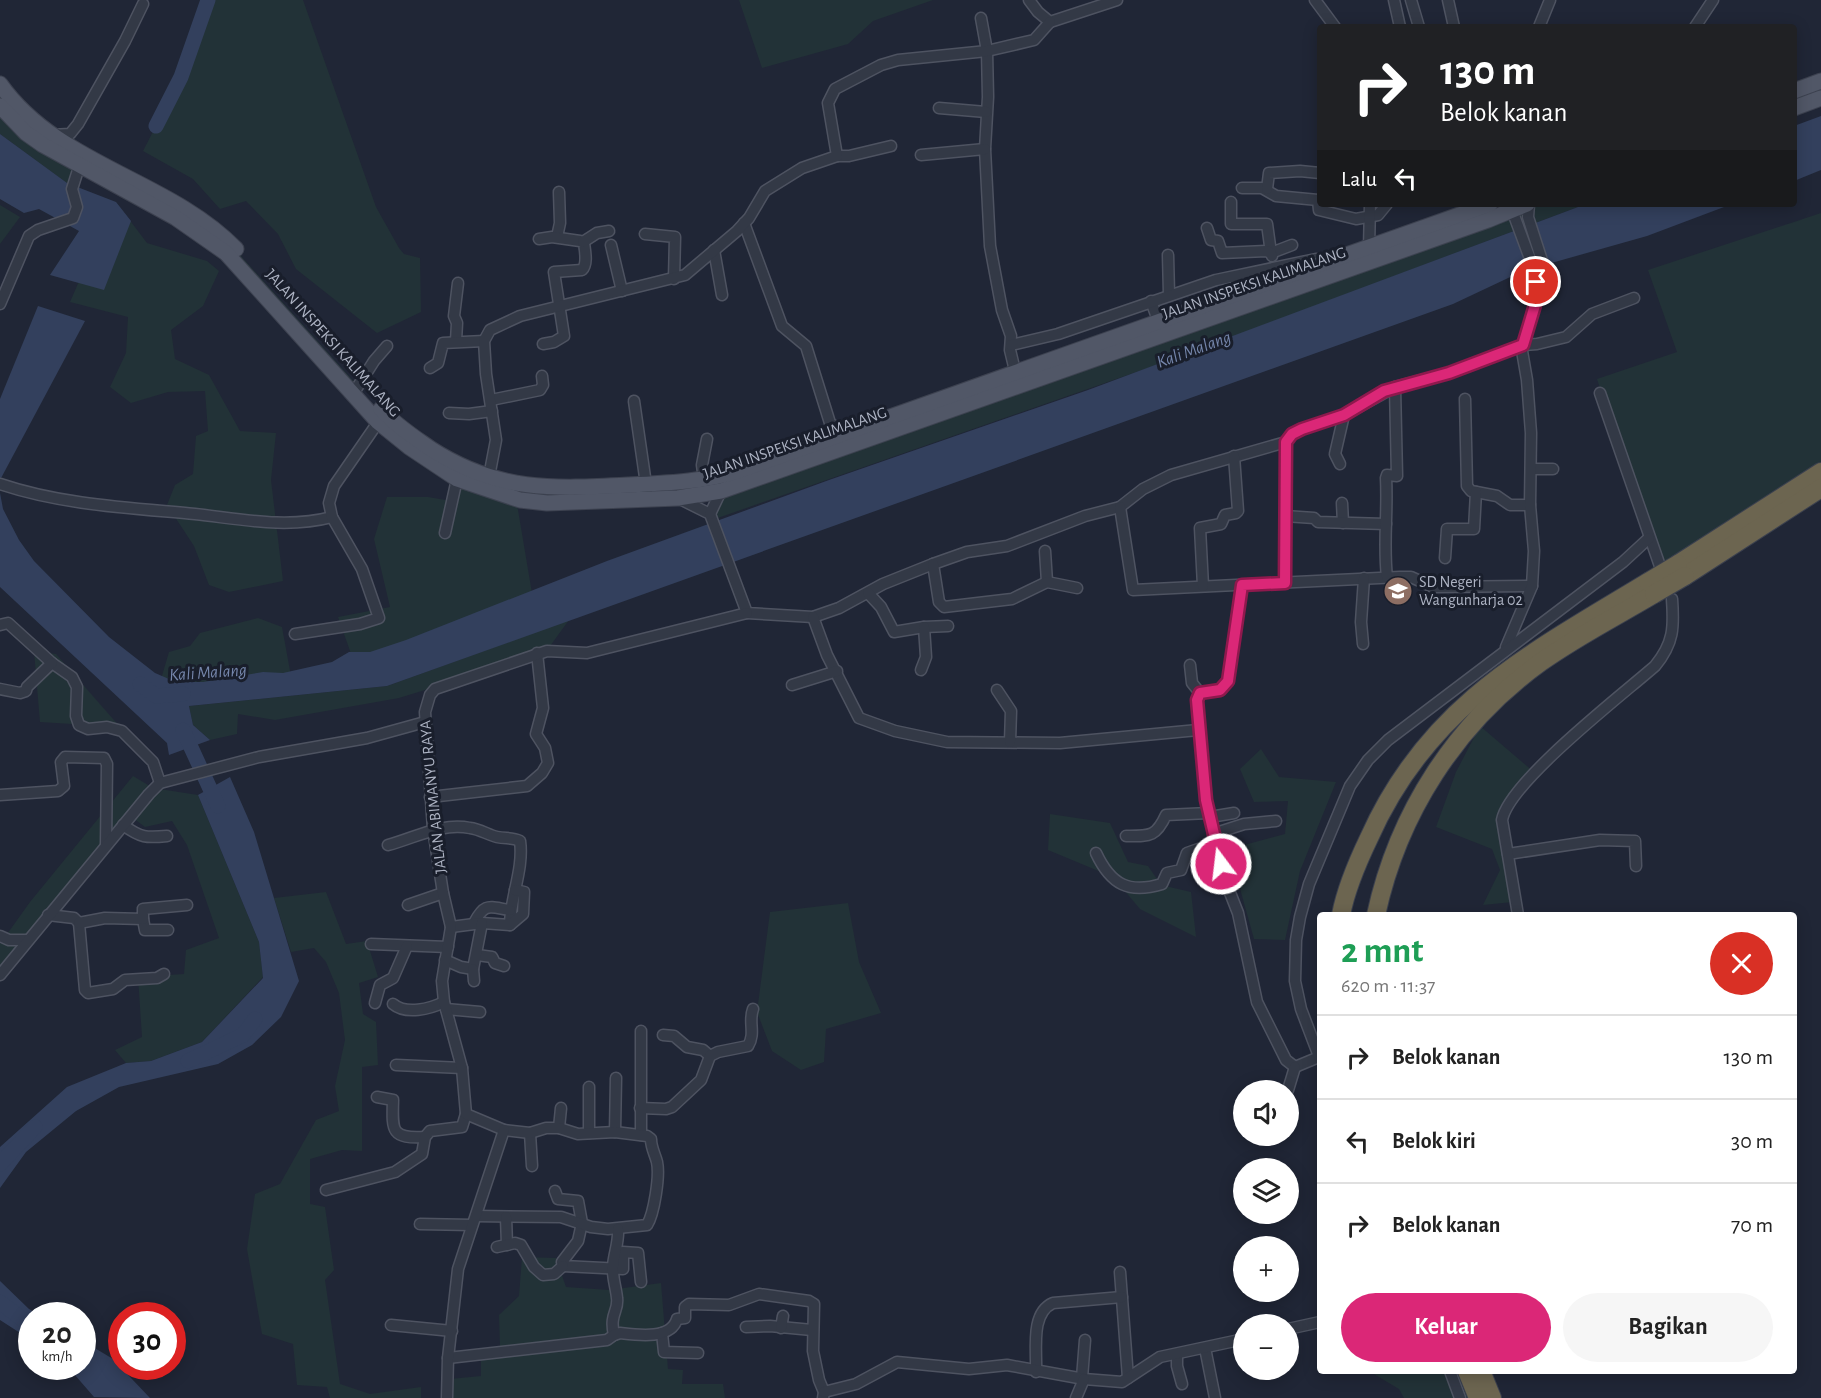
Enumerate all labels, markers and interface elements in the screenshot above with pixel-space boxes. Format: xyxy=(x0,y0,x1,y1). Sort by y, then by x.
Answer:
icon: right xyxy=(1341,48,1419,126)
text: 130 m xyxy=(1440,50,1535,92)
text: Belok kanan xyxy=(1440,99,1567,126)
icon: left xyxy=(1389,162,1422,195)
text: Lalu xyxy=(1341,168,1377,190)
street label: JALAN INSPEKSI KALIMALANG xyxy=(1160,244,1348,322)
pin xyxy=(1510,256,1561,307)
icon: arrive xyxy=(1519,265,1552,298)
street label: JALAN INSPEKSI KALIMALANG xyxy=(263,266,403,420)
water label: Kali Malang xyxy=(1154,328,1234,372)
street label: JALAN INSPEKSI KALIMALANG xyxy=(701,404,889,482)
place label: SD Negeri Wangunharja 02 xyxy=(1419,574,1523,609)
school or university icon: SD Negeri Wangunharja 02 xyxy=(1382,575,1414,607)
water label: Kali Malang xyxy=(169,661,247,685)
street label: JALAN ABIMANYU RAYA xyxy=(417,720,449,874)
position arrow xyxy=(1189,832,1253,896)
button: close xyxy=(1710,932,1773,995)
text: 2 mnt xyxy=(1341,933,1423,969)
text: 620 m · 11:37 xyxy=(1341,976,1435,996)
icon: right xyxy=(1341,1041,1374,1074)
text: Belok kanan xyxy=(1392,1046,1500,1068)
text: 130 m xyxy=(1724,1046,1773,1068)
map controls xyxy=(1233,1080,1299,1380)
button: sound xyxy=(1233,1080,1299,1146)
icon: left xyxy=(1341,1125,1374,1158)
text: Belok kiri xyxy=(1392,1130,1476,1152)
text: 30 m xyxy=(1731,1130,1773,1152)
button: layers xyxy=(1233,1158,1299,1224)
icon: right xyxy=(1341,1209,1374,1242)
text: Belok kanan xyxy=(1392,1214,1500,1236)
text: 70 m xyxy=(1731,1214,1773,1236)
button: + xyxy=(1233,1236,1299,1302)
button: Keluar xyxy=(1341,1293,1551,1362)
button: Bagikan xyxy=(1563,1293,1773,1362)
speed limit sign: 30 xyxy=(108,1302,186,1380)
button: − xyxy=(1233,1314,1299,1380)
text: 20 xyxy=(42,1319,72,1349)
text: km/h xyxy=(42,1349,72,1364)

